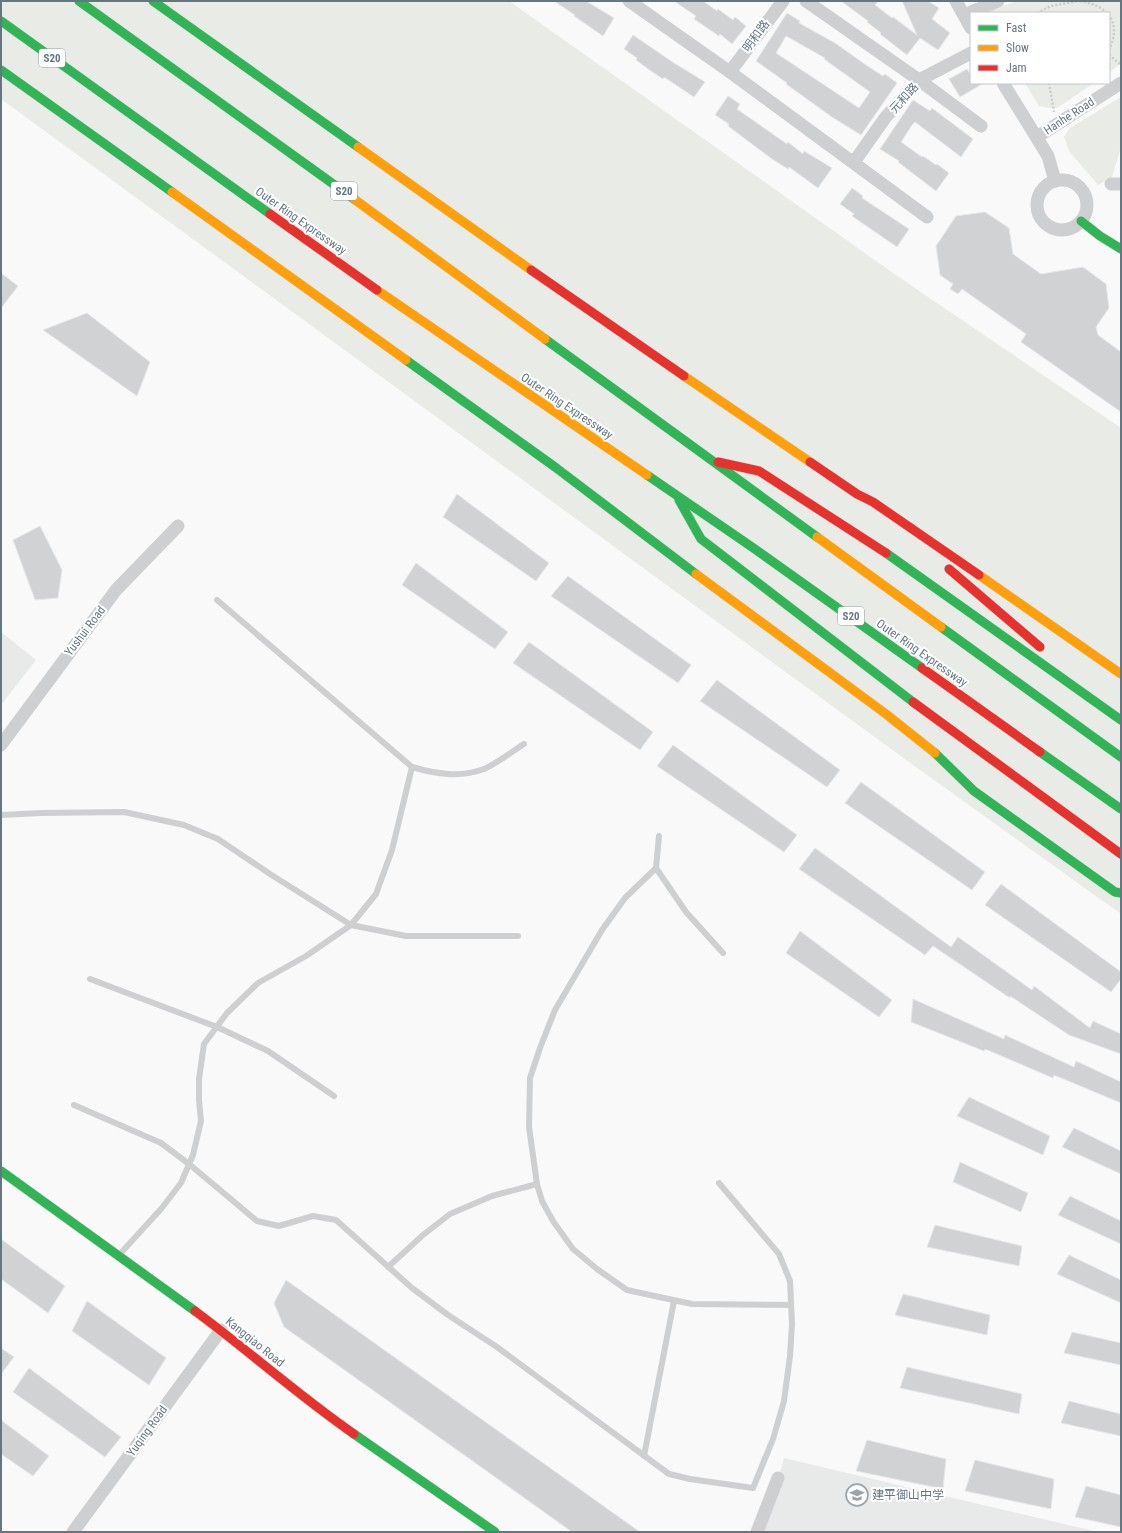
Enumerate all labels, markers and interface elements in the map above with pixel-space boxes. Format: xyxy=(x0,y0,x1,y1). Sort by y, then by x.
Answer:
legend xyxy=(970,12,1110,84)
street label: 明和路 xyxy=(740,17,772,55)
text: Fast xyxy=(1006,21,1027,35)
text: Slow xyxy=(1006,41,1029,55)
road number: S20 xyxy=(39,49,65,67)
text: Jam xyxy=(1006,61,1027,75)
street label: 元和路 xyxy=(887,80,921,116)
street label: Hanhe Road xyxy=(1041,95,1097,137)
road number: S20 xyxy=(331,182,357,200)
street label: Outer Ring Expressway xyxy=(253,184,349,258)
street label: Outer Ring Expressway xyxy=(518,370,616,442)
street label: Yushui Road xyxy=(62,603,108,659)
road number: S20 xyxy=(838,607,864,625)
street label: Outer Ring Expressway xyxy=(874,616,970,690)
street label: Kangqiao Road xyxy=(223,1314,287,1370)
street label: Yuqing Road xyxy=(124,1403,170,1459)
school or university icon: 建平御山中学 xyxy=(844,1482,870,1508)
place label: 建平御山中学 xyxy=(872,1488,944,1502)

